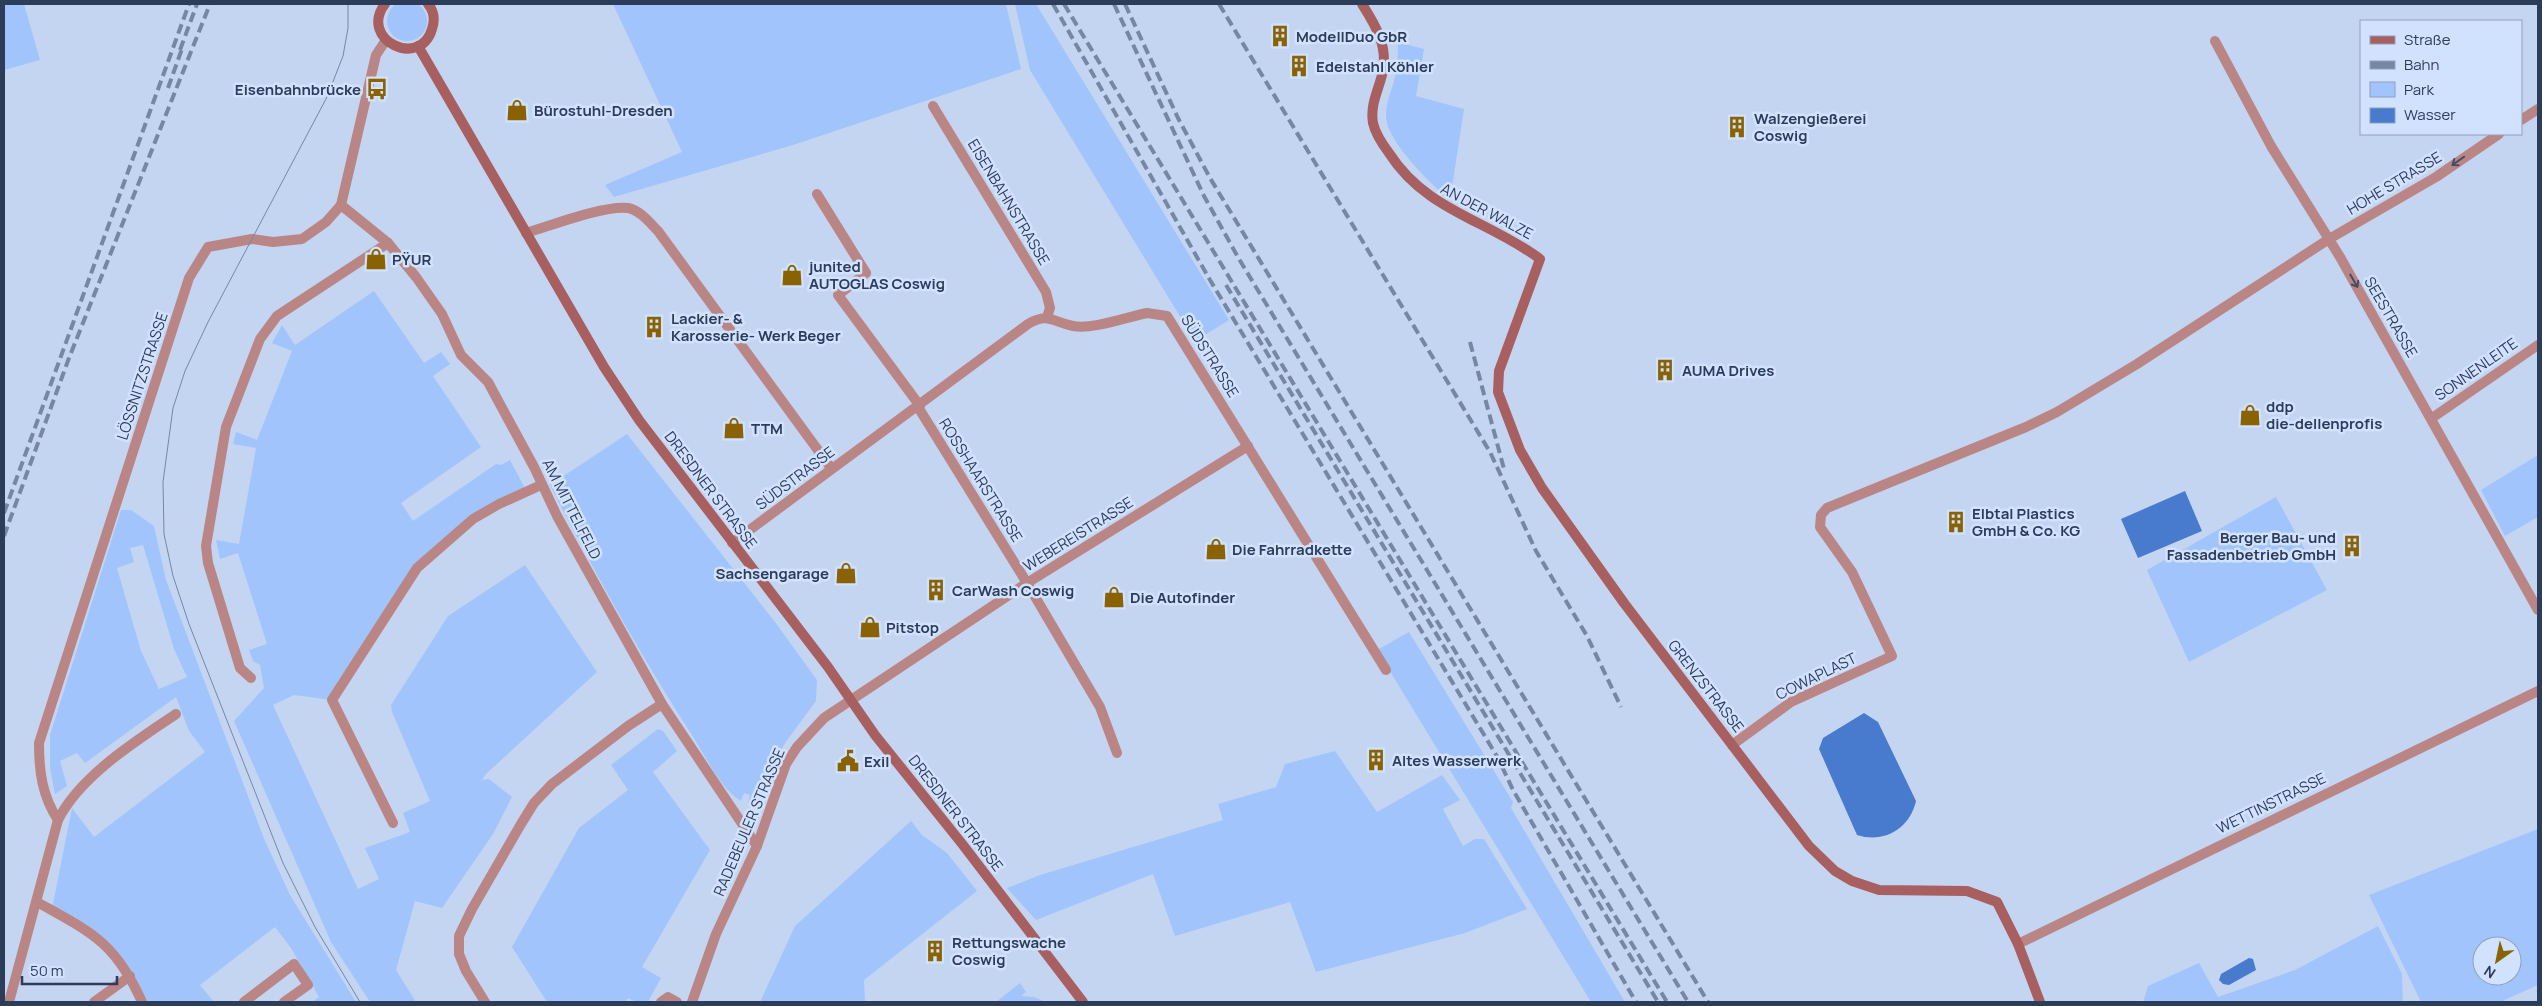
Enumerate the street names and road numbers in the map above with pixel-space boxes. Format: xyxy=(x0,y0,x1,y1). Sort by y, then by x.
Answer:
street label: EISENBAHNSTRASSE xyxy=(963,135,1055,269)
street label: HOHE STRASSE xyxy=(2343,146,2445,220)
street label: AN DER WALZE xyxy=(1437,178,1537,244)
street label: SEESTRASSE xyxy=(2359,273,2423,361)
street label: LÖSSNITZSTRASSE xyxy=(111,310,173,442)
street label: SÜDSTRASSE xyxy=(1176,311,1244,401)
street label: SONNENLEITE xyxy=(2430,333,2522,405)
street label: ROSSHAARSTRASSE xyxy=(934,414,1028,546)
street label: DRESDNER STRASSE xyxy=(660,427,762,553)
street label: SÜDSTRASSE xyxy=(751,441,839,515)
street label: AM MITTELFELD xyxy=(538,455,606,563)
street label: WEBEREISTRASSE xyxy=(1019,492,1137,576)
street label: GRENZSTRASSE xyxy=(1663,635,1749,737)
street label: COWAPLAST xyxy=(1772,647,1860,705)
street label: RADEBEULER STRASSE xyxy=(708,745,790,899)
street label: DRESDNER STRASSE xyxy=(904,750,1008,876)
street label: WETTINSTRASSE xyxy=(2213,767,2329,839)

